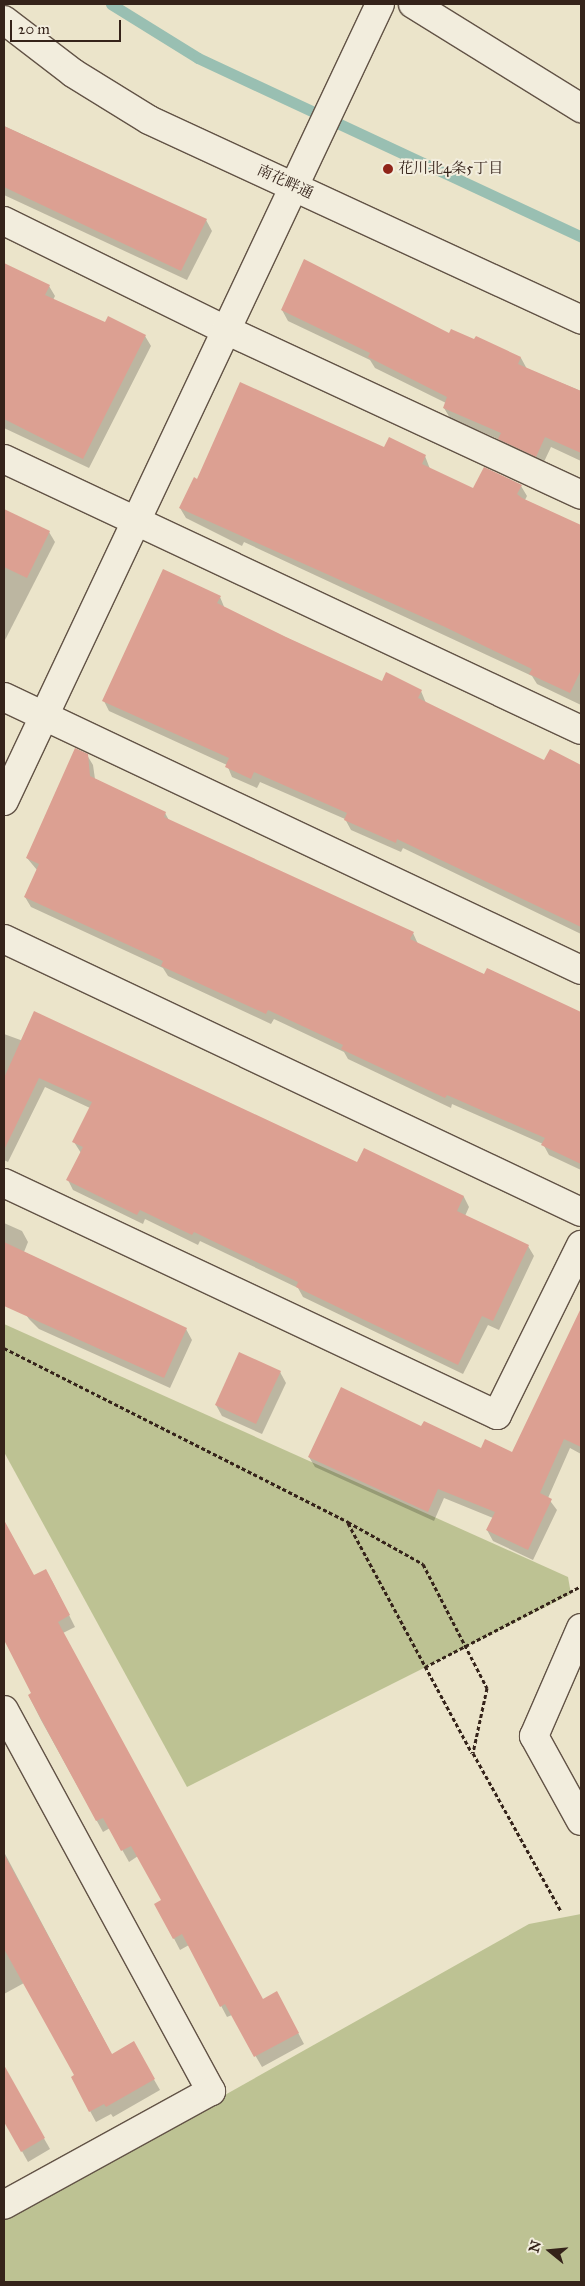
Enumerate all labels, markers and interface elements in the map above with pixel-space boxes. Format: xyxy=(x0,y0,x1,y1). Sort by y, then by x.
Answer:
scale bar xyxy=(12,10,124,42)
text: 20 m xyxy=(18,20,50,38)
place label: 花川北4条5丁目 xyxy=(398,160,503,178)
street label: 南花畔通 xyxy=(254,161,316,203)
marker: 花川北4条5丁目 xyxy=(382,163,394,175)
north arrow xyxy=(525,2226,575,2276)
text: N xyxy=(525,2238,545,2255)

